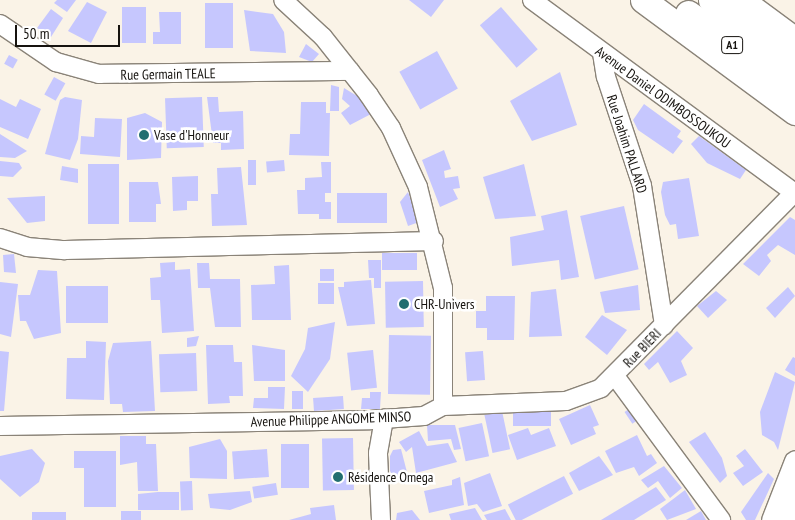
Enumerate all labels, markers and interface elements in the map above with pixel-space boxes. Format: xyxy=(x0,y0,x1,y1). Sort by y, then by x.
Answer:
scale bar xyxy=(18,15,122,47)
text: 50 m xyxy=(23,24,49,43)
road number: A1 xyxy=(721,36,743,54)
street label: Avenue Daniel ODIMBOSSOUKOU xyxy=(592,42,734,152)
street label: Rue Germain TEALE xyxy=(120,65,216,83)
street label: Rue Joahim PALLARD xyxy=(603,93,651,195)
place label: Vase d'Honneur xyxy=(154,127,229,143)
marker: Vase d'Honneur xyxy=(138,129,150,141)
place label: CHR-Univers xyxy=(414,296,475,312)
marker: CHR-Univers xyxy=(398,298,410,310)
street label: Rue BIERI xyxy=(619,325,665,371)
street label: Avenue Philippe ANGOME MINSO xyxy=(250,408,412,430)
place label: Résidence Omega xyxy=(348,469,433,485)
marker: Résidence Omega xyxy=(332,471,344,483)

